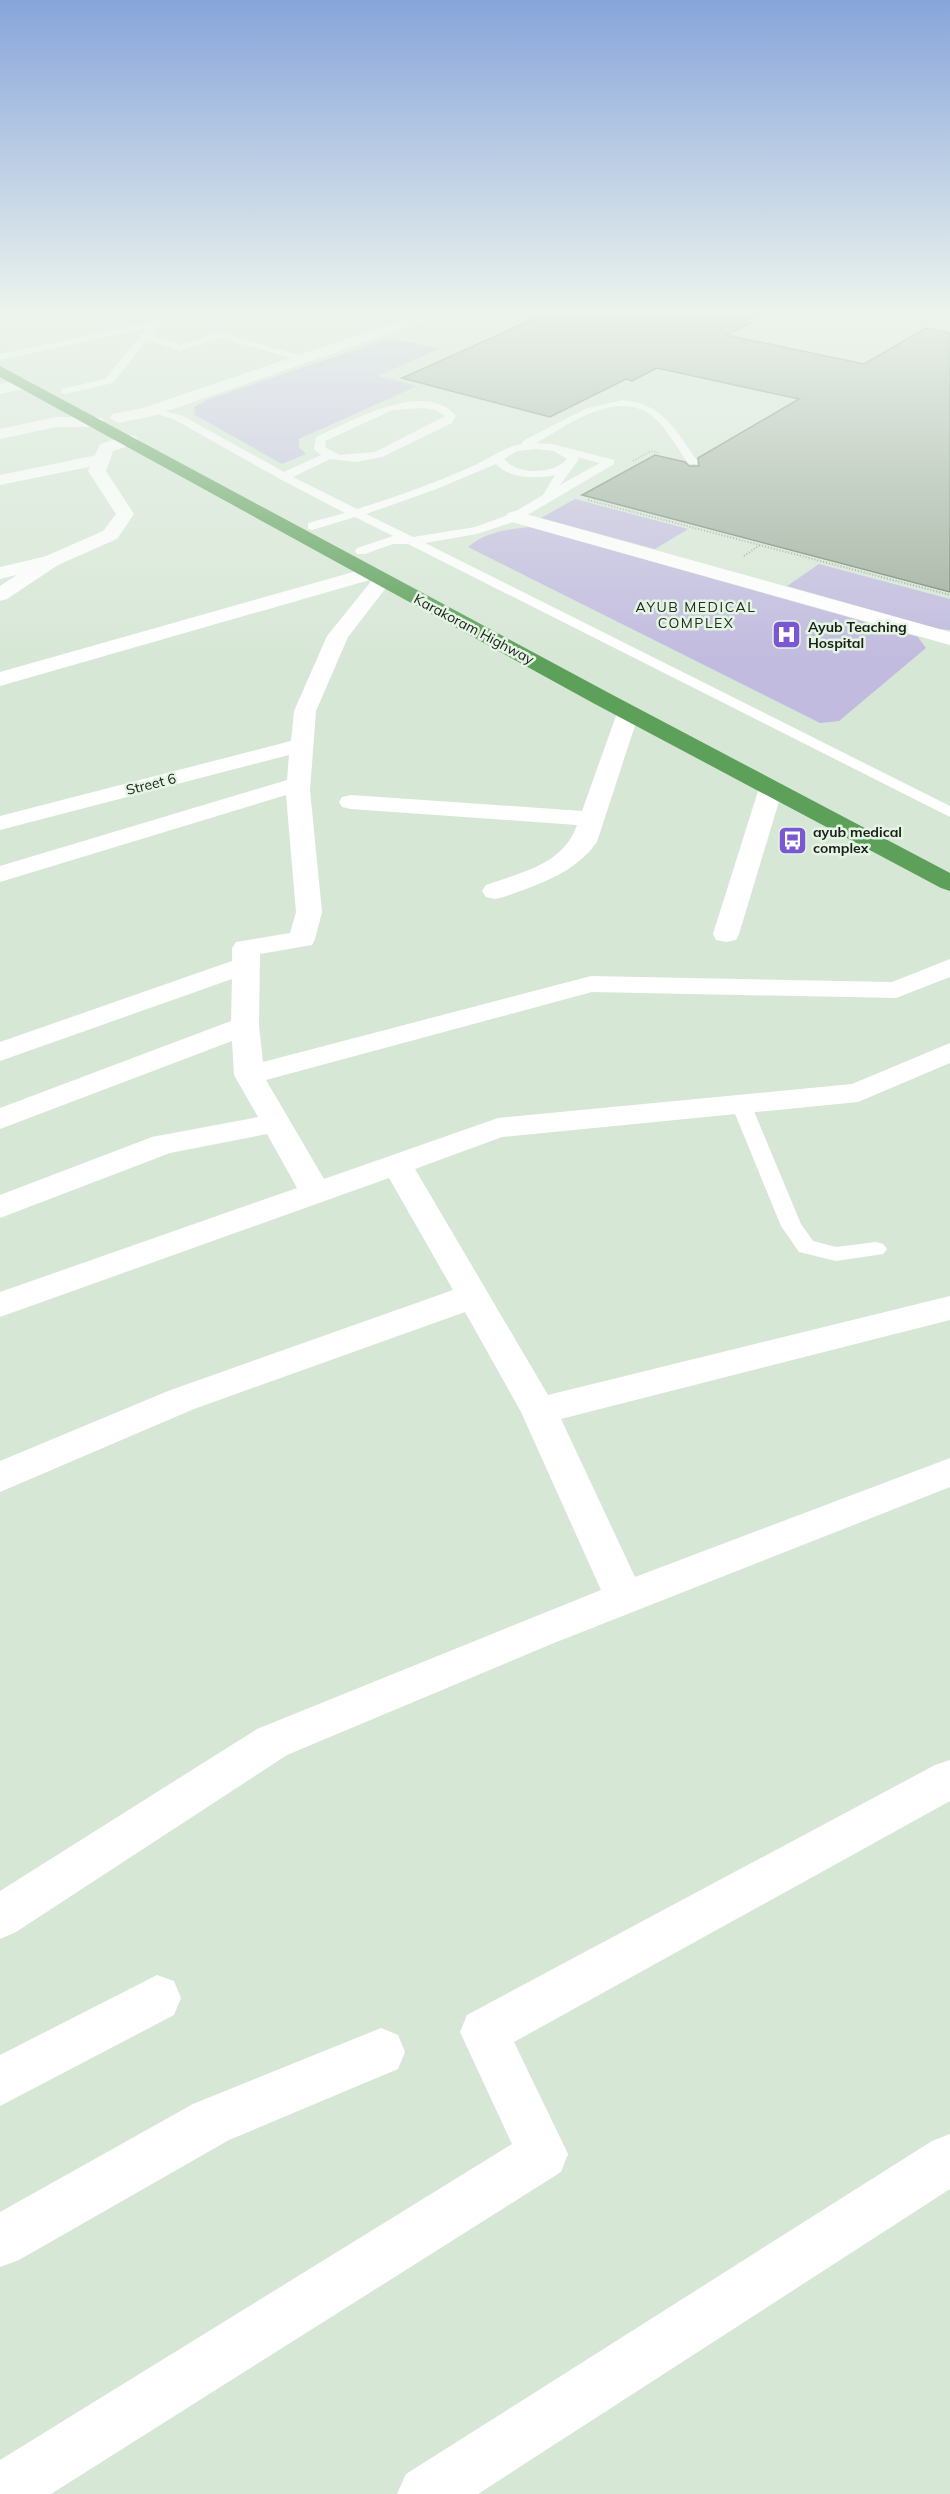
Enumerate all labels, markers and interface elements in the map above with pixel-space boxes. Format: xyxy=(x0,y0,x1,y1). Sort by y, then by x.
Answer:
street label: Karakoram Highway xyxy=(411,590,538,669)
district label: AYUB MEDICAL COMPLEX xyxy=(636,598,756,632)
place label: Ayub Teaching Hospital xyxy=(808,618,907,652)
hospital icon: Ayub Teaching Hospital xyxy=(771,619,803,651)
street label: Street 6 xyxy=(124,769,178,799)
place label: ayub medical complex xyxy=(813,823,902,857)
bus stop icon: ayub medical complex xyxy=(776,824,808,856)

